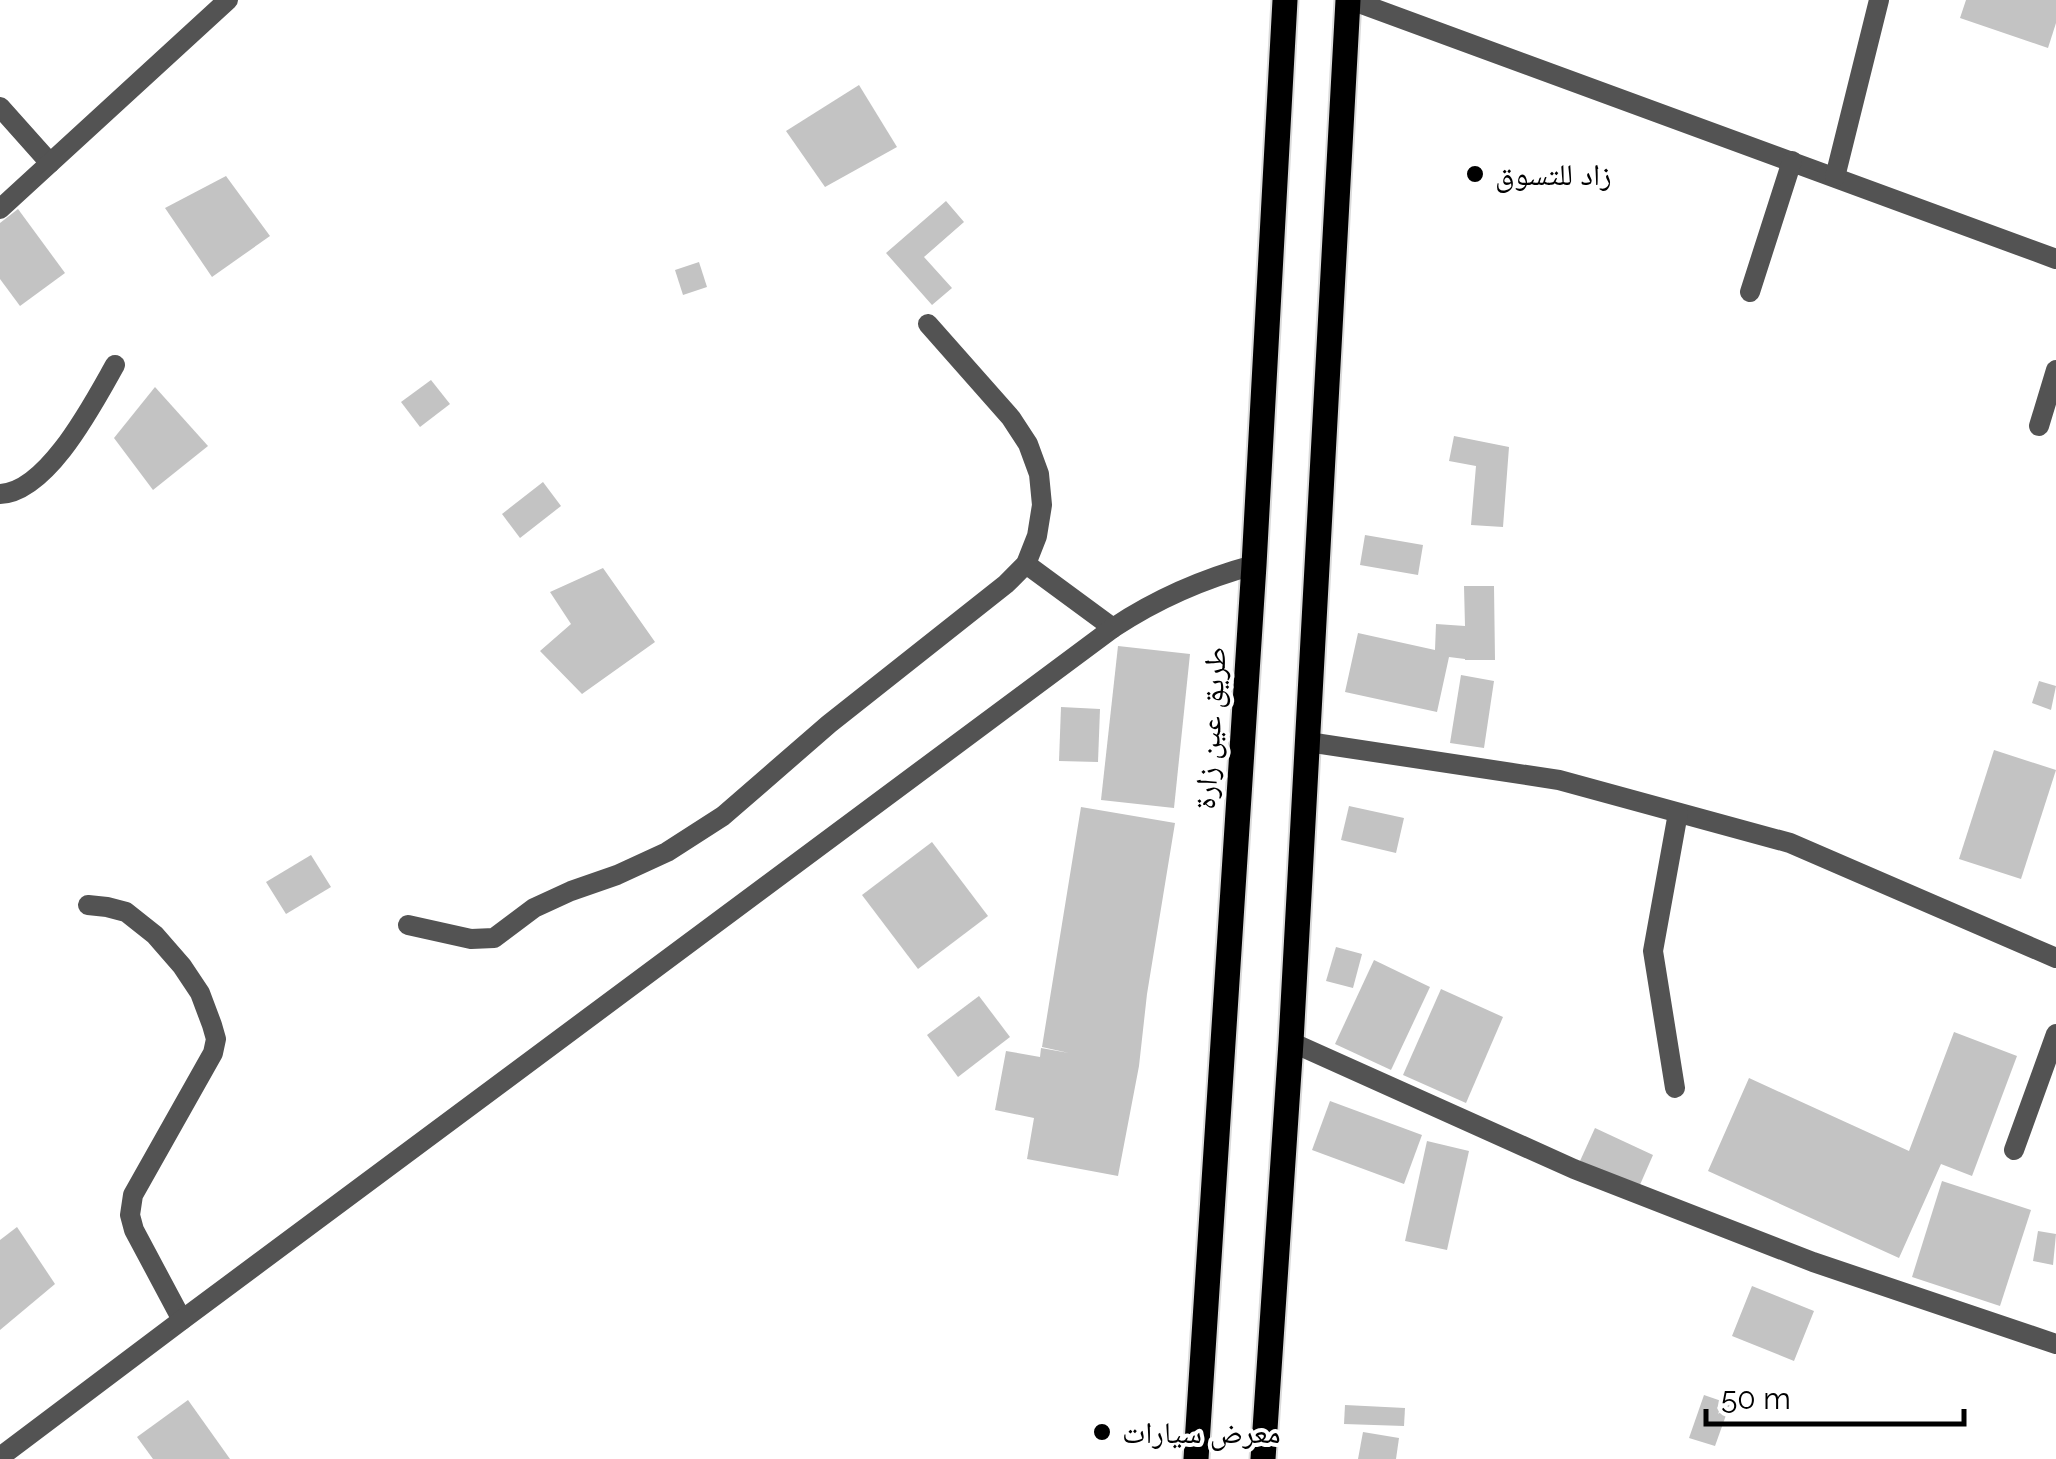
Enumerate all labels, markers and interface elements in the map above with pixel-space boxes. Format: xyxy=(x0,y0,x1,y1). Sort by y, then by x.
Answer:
place label: زاد للتسوق xyxy=(1495,157,1612,193)
marker: زاد للتسوق xyxy=(1464,163,1486,185)
street label: طريق عين زارة xyxy=(1187,646,1234,810)
scale bar xyxy=(1706,1364,1964,1426)
text: 50 m xyxy=(1721,1381,1791,1416)
place label: معرض سيارات xyxy=(1122,1415,1281,1451)
marker: معرض سيارات xyxy=(1091,1421,1113,1443)

